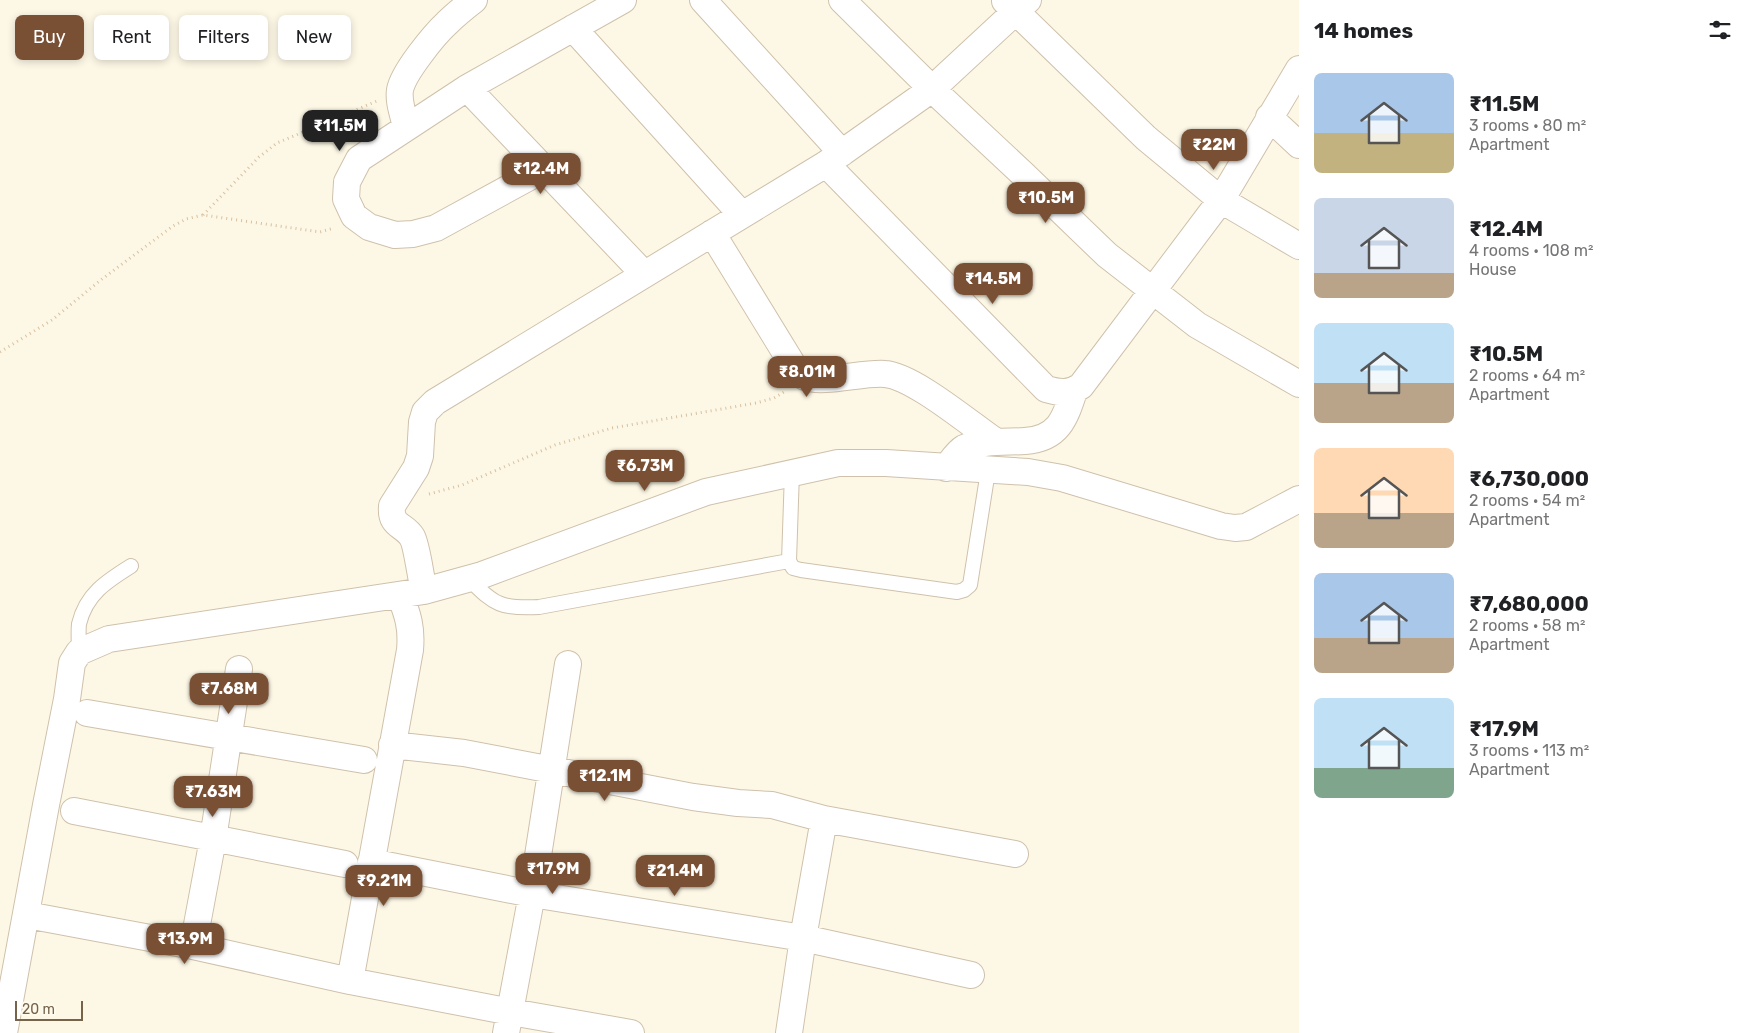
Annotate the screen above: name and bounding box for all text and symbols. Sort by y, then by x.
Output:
chip: Buy [15,15,84,60]
chip: Rent [94,15,169,60]
chip: Filters [179,15,268,60]
chip: New [278,15,351,60]
icon: filters [1706,16,1734,44]
text: 14 homes [1314,18,1413,43]
text: ₹11.5M [1469,91,1539,116]
icon: home [1354,93,1414,153]
pin: ₹11.5M [299,110,381,152]
text: ₹11.5M [313,116,367,135]
text: 3 rooms · 80 m² [1469,116,1586,135]
pin: ₹22M [1184,128,1244,171]
text: ₹22M [1192,135,1236,154]
text: Apartment [1469,135,1549,154]
pin: ₹12.4M [500,152,582,195]
text: ₹12.4M [513,159,569,178]
pin: ₹10.5M [1005,182,1087,224]
text: ₹10.5M [1018,188,1074,207]
text: ₹12.4M [1469,216,1543,241]
icon: home [1354,218,1414,278]
text: 4 rooms · 108 m² [1469,241,1593,260]
text: House [1469,260,1516,279]
pin: ₹14.5M [952,262,1034,305]
text: ₹14.5M [965,269,1021,288]
text: ₹10.5M [1469,341,1543,366]
icon: home [1354,343,1414,403]
pin: ₹8.01M [766,356,848,398]
text: ₹8.01M [779,362,835,381]
text: 2 rooms · 64 m² [1469,366,1585,385]
text: Apartment [1469,385,1549,404]
pin: ₹6.73M [604,450,686,492]
text: ₹6.73M [616,456,674,475]
text: ₹6,730,000 [1469,466,1589,491]
icon: home [1354,468,1414,528]
text: 2 rooms · 54 m² [1469,491,1585,510]
text: Apartment [1469,510,1549,529]
text: ₹7,680,000 [1469,591,1589,616]
icon: home [1354,593,1414,653]
text: 2 rooms · 58 m² [1469,616,1585,635]
text: Apartment [1469,635,1549,654]
pin: ₹7.68M [188,672,270,715]
text: ₹7.68M [201,679,257,698]
text: ₹17.9M [1469,716,1539,741]
icon: home [1354,718,1414,778]
text: 3 rooms · 113 m² [1469,741,1589,760]
pin: ₹12.1M [564,760,646,802]
text: Apartment [1469,760,1549,779]
text: ₹12.1M [579,766,631,785]
pin: ₹7.63M [172,776,254,818]
text: ₹7.63M [185,782,241,801]
pin: ₹17.9M [512,852,594,895]
pin: ₹21.4M [634,854,716,897]
text: ₹17.9M [526,859,580,878]
text: ₹21.4M [647,861,703,880]
pin: ₹9.21M [343,864,425,907]
text: ₹9.21M [356,871,412,890]
pin: ₹13.9M [144,922,226,965]
text: ₹13.9M [157,929,213,948]
scale bar [15,998,82,1021]
text: 20 m [22,1001,55,1018]

